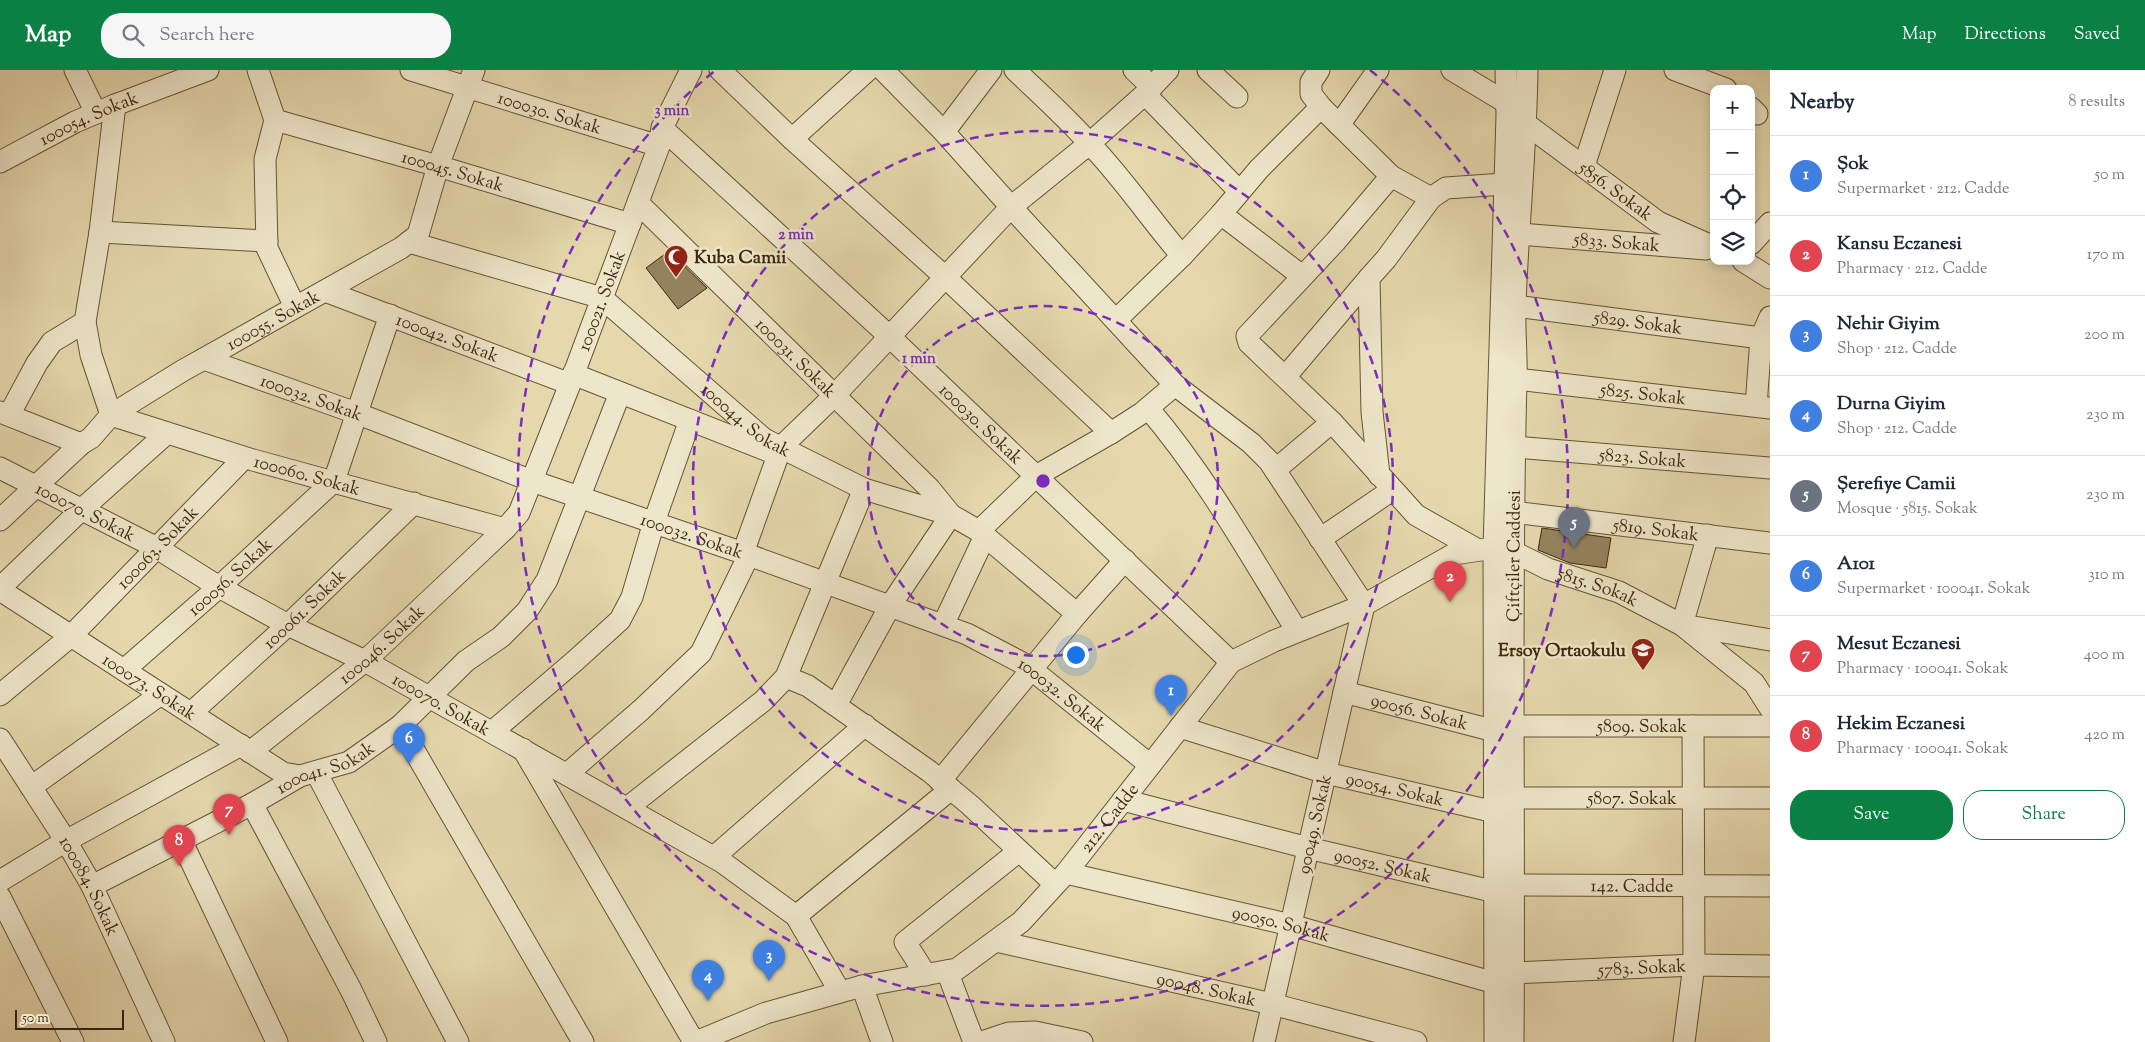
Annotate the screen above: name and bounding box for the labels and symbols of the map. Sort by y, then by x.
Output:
street label: 100054. Sokak [35,86,143,154]
street label: 100030. Sokak [494,86,604,143]
text: 3 min [655,101,690,122]
street label: 100045. Sokak [398,145,507,200]
street label: 5856. Sokak [1571,155,1657,229]
text: 2 min [778,225,814,246]
street label: 5833. Sokak [1571,227,1661,260]
mosque icon: Kuba Camii [663,244,689,278]
place label: Kuba Camii [694,246,787,272]
street label: 100021. Sokak [572,247,634,355]
street label: 100055. Sokak [222,285,326,358]
street label: 5829. Sokak [1591,305,1684,343]
street label: 100042. Sokak [392,308,502,371]
street label: 100031. Sokak [748,313,841,405]
text: 1 min [902,349,936,370]
street label: 100032. Sokak [256,369,366,429]
street label: 100044. Sokak [694,378,795,465]
street label: 5825. Sokak [1598,378,1688,413]
street label: 100030. Sokak [932,379,1028,472]
street label: 5823. Sokak [1597,443,1687,476]
street label: 100060. Sokak [250,450,363,504]
centre of rings [1034,472,1052,490]
street label: 100070. Sokak [30,477,139,550]
street label: Çiftçiler Caddesi [1502,490,1529,622]
street label: 100063. Sokak [112,501,206,596]
pin: 5 [1558,507,1590,548]
street label: 100032. Sokak [636,508,746,567]
street label: 5819. Sokak [1610,513,1700,549]
street label: 100056. Sokak [183,533,279,623]
pin: 2 [1434,561,1466,602]
street label: 5815. Sokak [1553,562,1642,615]
street label: 100061. Sokak [258,564,353,656]
street label: 100046. Sokak [334,600,432,692]
school or university icon: Ersoy Ortaokulu [1630,637,1656,671]
place label: Ersoy Ortaokulu [1498,639,1627,665]
your location [1063,642,1089,668]
street label: 100073. Sokak [96,648,201,729]
street label: 100032. Sokak [1013,652,1111,739]
street label: 100070. Sokak [387,668,495,744]
pin: 1 [1155,675,1187,716]
street label: 90056. Sokak [1368,688,1471,739]
street label: 5809. Sokak [1596,715,1687,741]
pin: 6 [393,723,425,764]
street label: 100041. Sokak [272,736,381,802]
street label: 90054. Sokak [1343,767,1446,815]
street label: 90049. Sokak [1292,772,1340,877]
street label: 212. Cadde [1075,779,1146,859]
street label: 5807. Sokak [1586,787,1677,813]
pin: 7 [213,794,245,835]
pin: 8 [163,825,195,866]
street label: 100084. Sokak [51,832,124,941]
street label: 90052. Sokak [1331,844,1434,891]
street label: 142. Cadde [1591,874,1673,901]
street label: 90050. Sokak [1229,901,1333,950]
pin: 3 [753,940,785,981]
street label: 5783. Sokak [1596,954,1687,984]
pin: 4 [692,960,724,1001]
street label: 90048. Sokak [1154,967,1259,1015]
scale bar [15,1007,124,1030]

